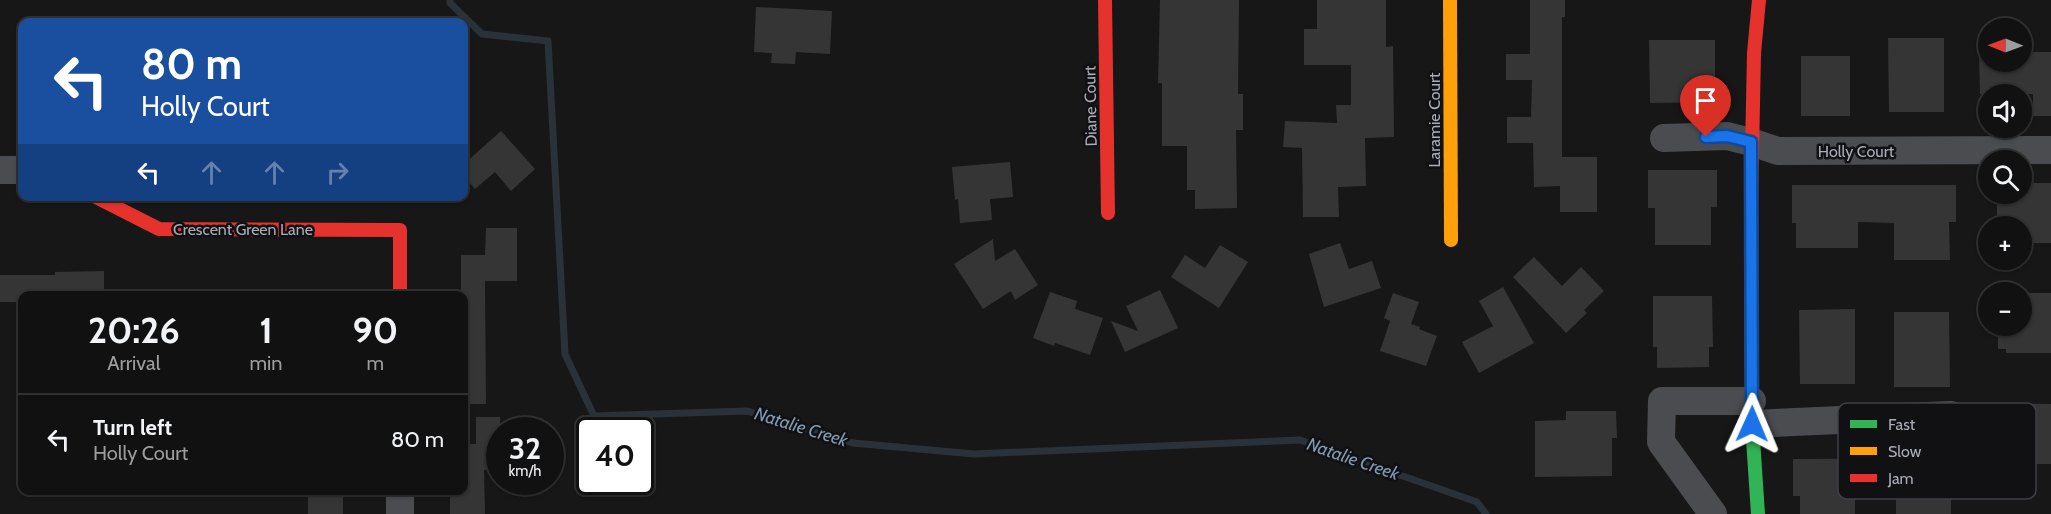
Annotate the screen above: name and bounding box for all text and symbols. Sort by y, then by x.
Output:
north arrow [1978,18,2032,72]
map controls [1978,18,2032,336]
text: 80 m [141,38,242,90]
icon: left [42,42,120,120]
street label: Diane Court [1080,65,1101,146]
street label: Laramie Court [1425,72,1444,167]
pin [1680,75,1731,137]
icon: arrive [1689,84,1722,117]
button: sound [1978,84,2032,138]
text: Holly Court [141,90,270,123]
street label: Holly Court [1818,142,1895,161]
button: search [1978,150,2032,204]
icon: left [132,156,165,189]
icon: ahead [195,156,228,189]
icon: ahead [258,156,291,189]
icon: right [321,156,354,189]
button: + [1978,216,2032,270]
street label: Crescent Green Lane [173,220,313,239]
button: − [1978,282,2032,336]
text: 20:26 [88,308,180,352]
text: 1 [259,308,273,352]
text: 90 [352,308,398,352]
text: Arrival [107,351,160,375]
text: min [250,351,283,375]
text: m [366,351,384,375]
position arrow [1720,392,1784,456]
water label: Natalie Creek [752,402,851,452]
legend [1838,403,2036,499]
text: Turn left [93,414,172,441]
text: Fast [1888,415,1916,434]
speed limit sign: 40 [576,417,654,495]
icon: left [42,423,75,456]
text: 80 m [391,426,444,453]
text: 32 [509,430,541,467]
water label: Natalie Creek [1304,433,1403,485]
text: Holly Court [93,441,188,465]
text: Slow [1888,442,1922,461]
text: km/h [509,462,541,480]
text: Jam [1887,469,1914,488]

